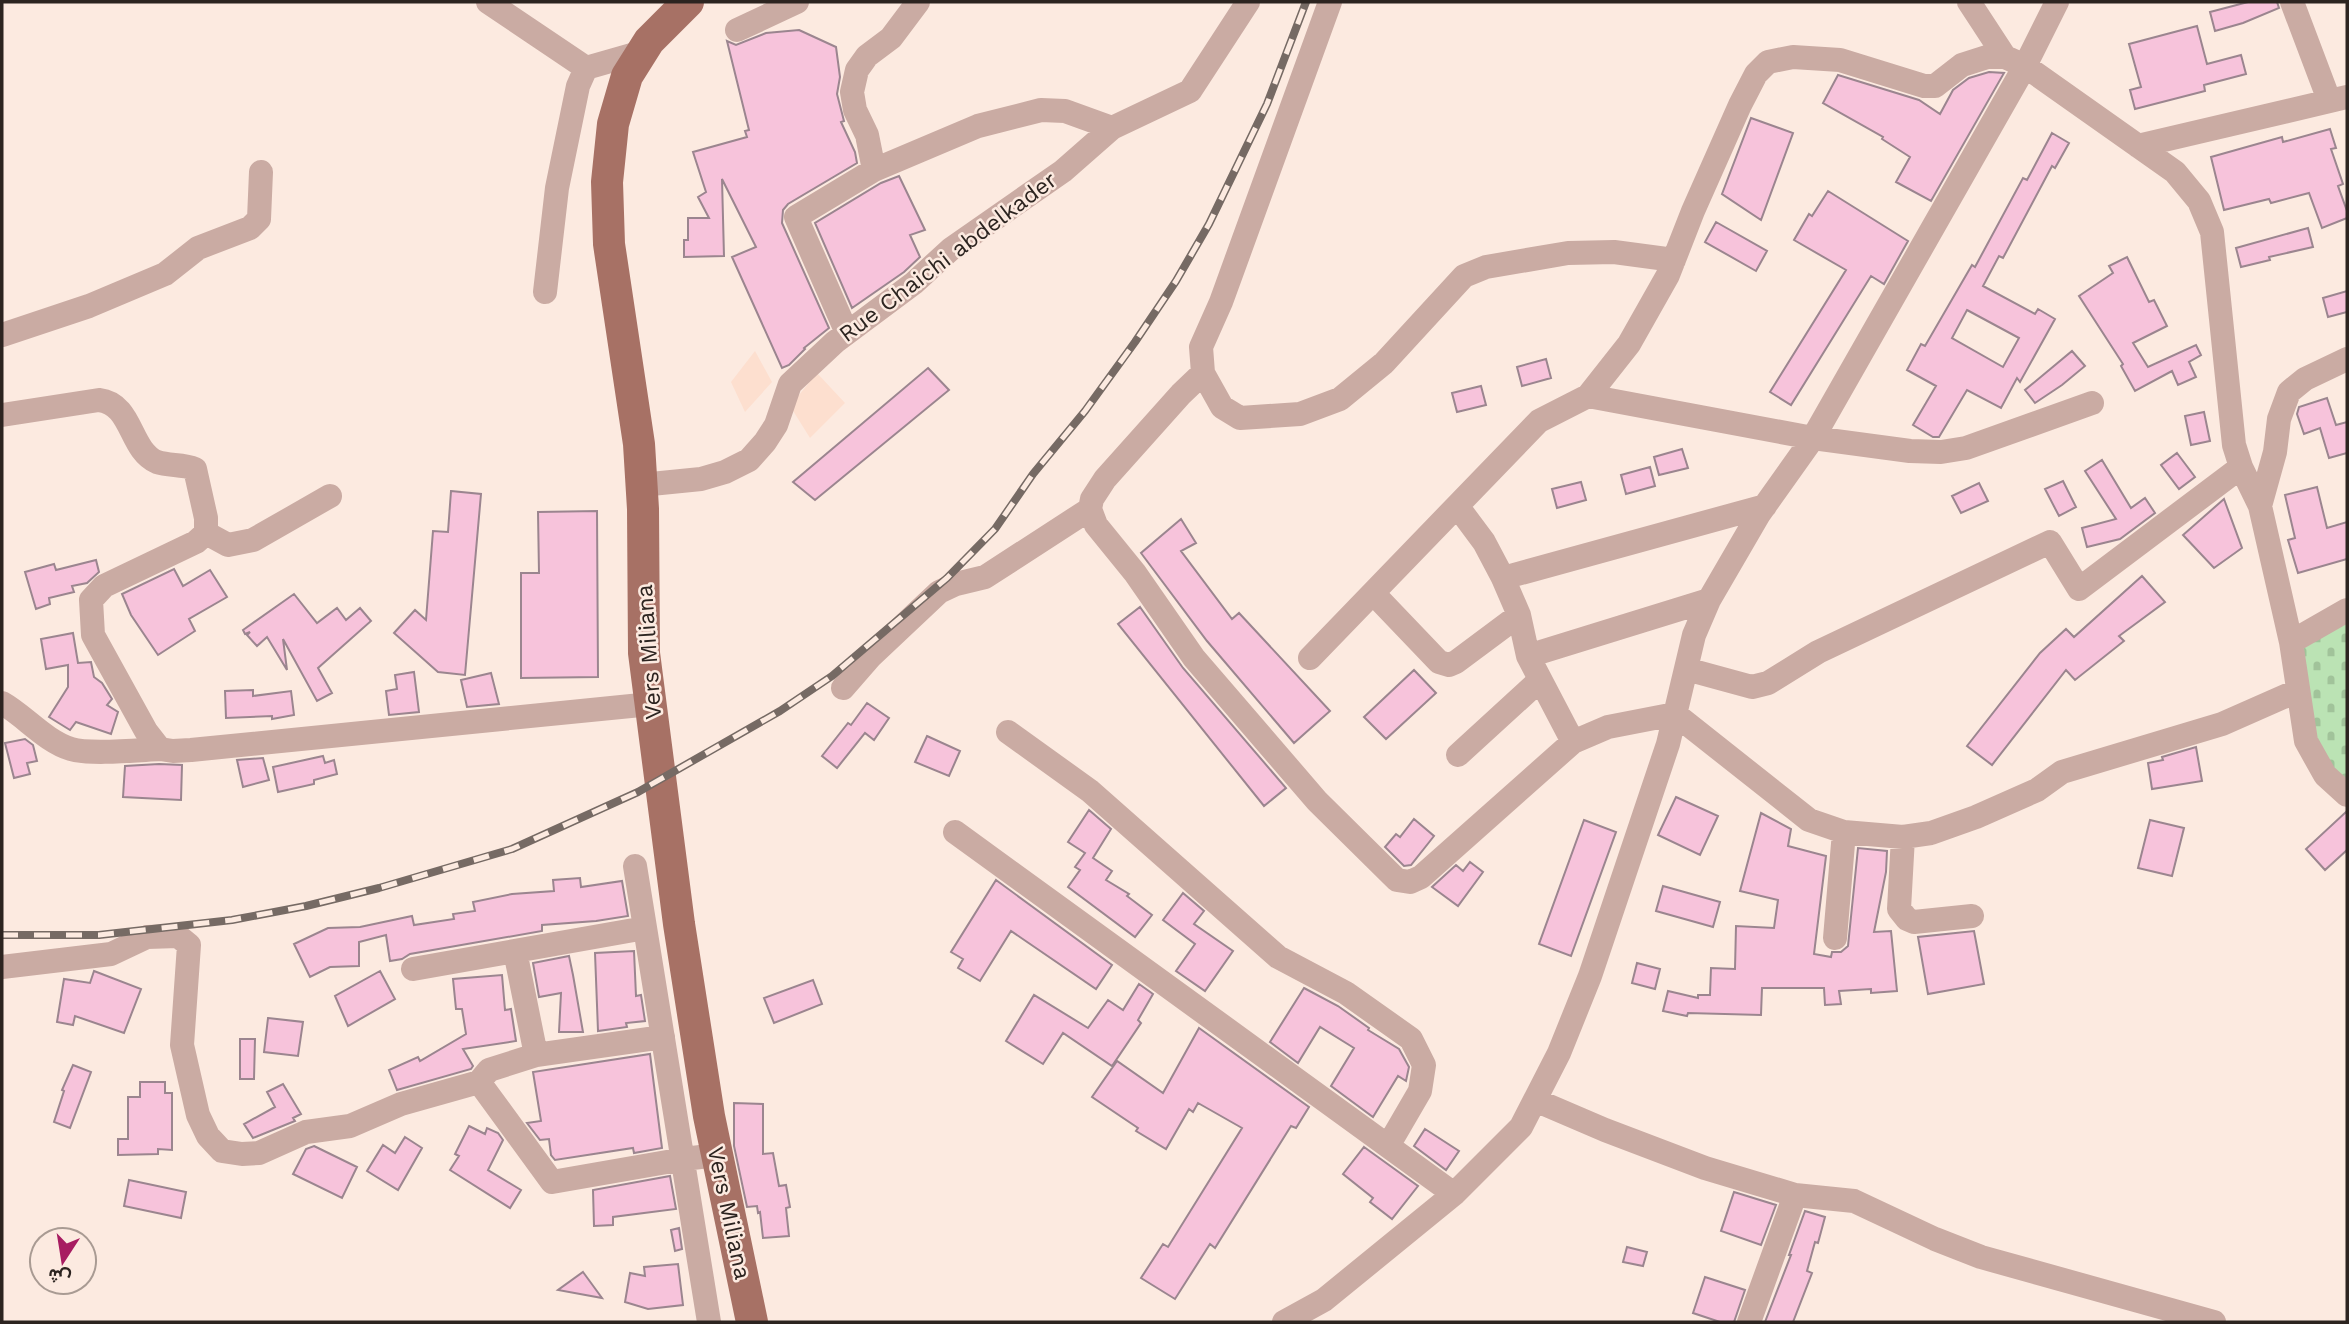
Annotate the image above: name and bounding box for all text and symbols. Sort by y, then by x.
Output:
street label: Rue Chaichi abdelkader [834,166,1062,348]
street label: Vers Miliana [631,584,667,720]
street label: Vers Miliana [702,1144,756,1282]
north arrow [28,1226,98,1296]
text: ش [46,1263,73,1291]

